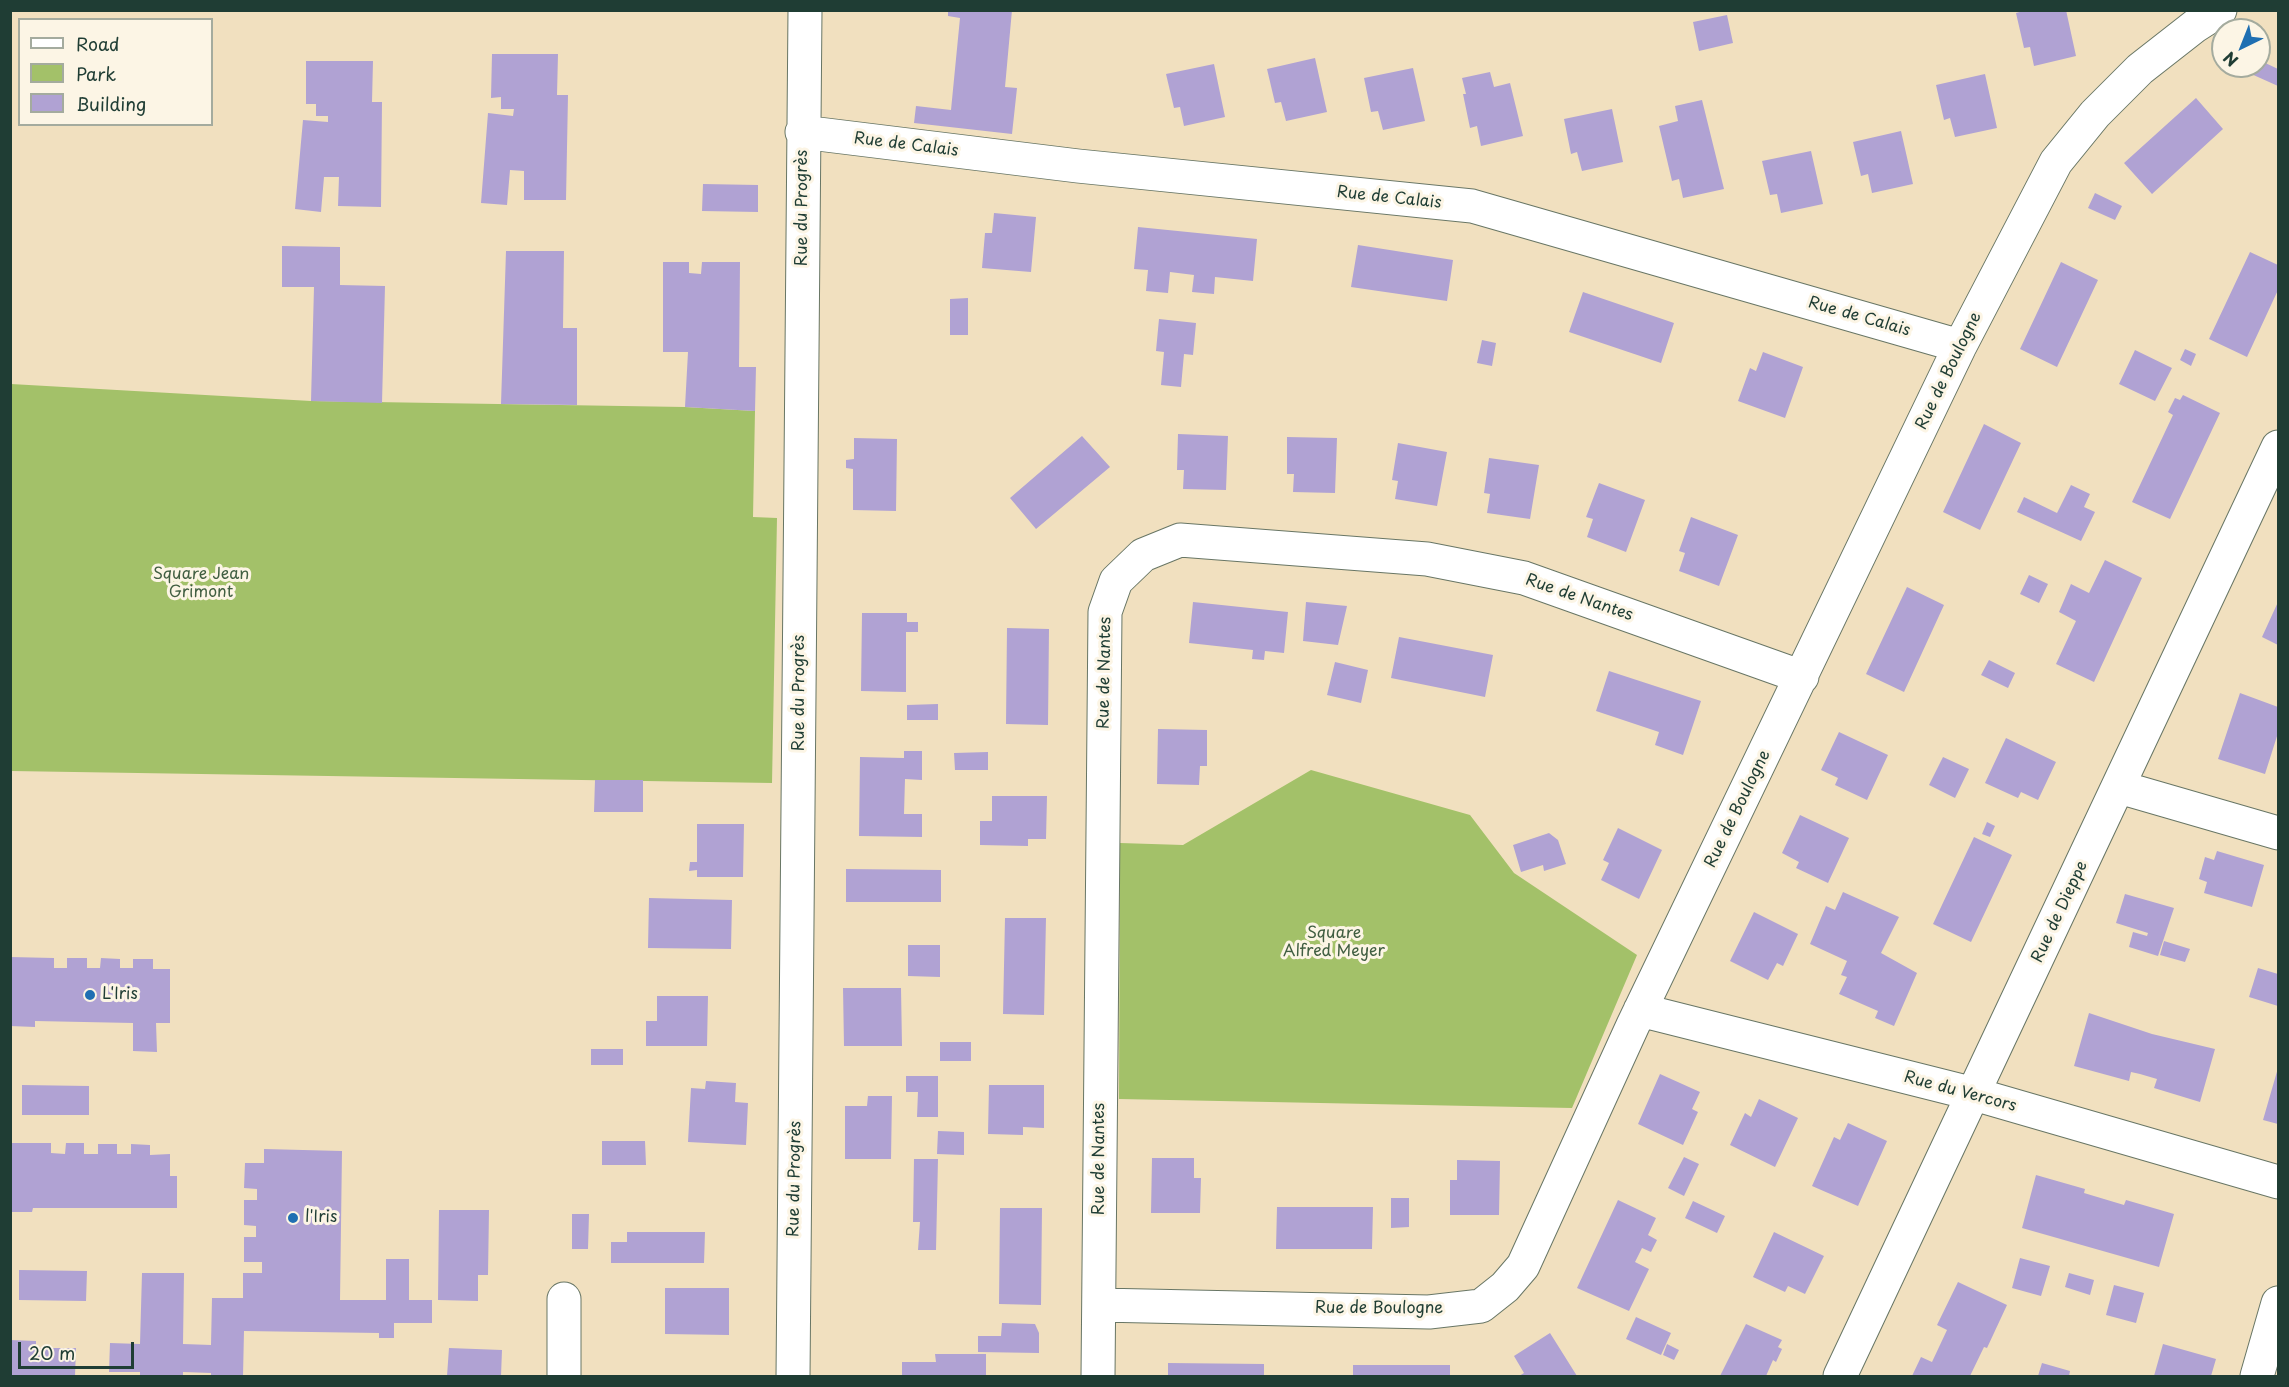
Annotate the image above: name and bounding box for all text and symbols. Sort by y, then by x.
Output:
legend [18,18,213,126]
north arrow [2211,18,2271,78]
text: Road [76,30,120,57]
text: N [2217,47,2243,73]
text: Park [76,60,116,87]
text: Building [76,90,146,117]
street label: Rue de Calais [853,129,959,161]
street label: Rue du Progrès [793,150,813,266]
street label: Rue de Calais [1336,183,1442,213]
street label: Rue de Calais [1806,293,1912,341]
street label: Rue de Boulogne [1912,309,1986,433]
park label: Square Jean Grimont [153,565,249,603]
street label: Rue de Nantes [1523,571,1635,625]
street label: Rue de Nantes [1094,617,1116,729]
street label: Rue du Progrès [790,635,810,751]
street label: Rue de Boulogne [1701,747,1775,871]
street label: Rue de Dieppe [2028,858,2092,966]
park label: Square Alfred Meyer [1283,924,1385,962]
place label: L'Iris [102,985,138,1005]
marker: L'Iris [83,988,97,1002]
street label: Rue du Vercors [1902,1068,2018,1116]
street label: Rue de Nantes [1090,1103,1110,1215]
street label: Rue du Progrès [784,1121,806,1237]
place label: l'Iris [305,1208,337,1228]
marker: l'Iris [286,1211,300,1225]
street label: Rue de Boulogne [1315,1299,1443,1319]
scale bar [21,1330,136,1368]
text: 20 m [29,1339,75,1366]

